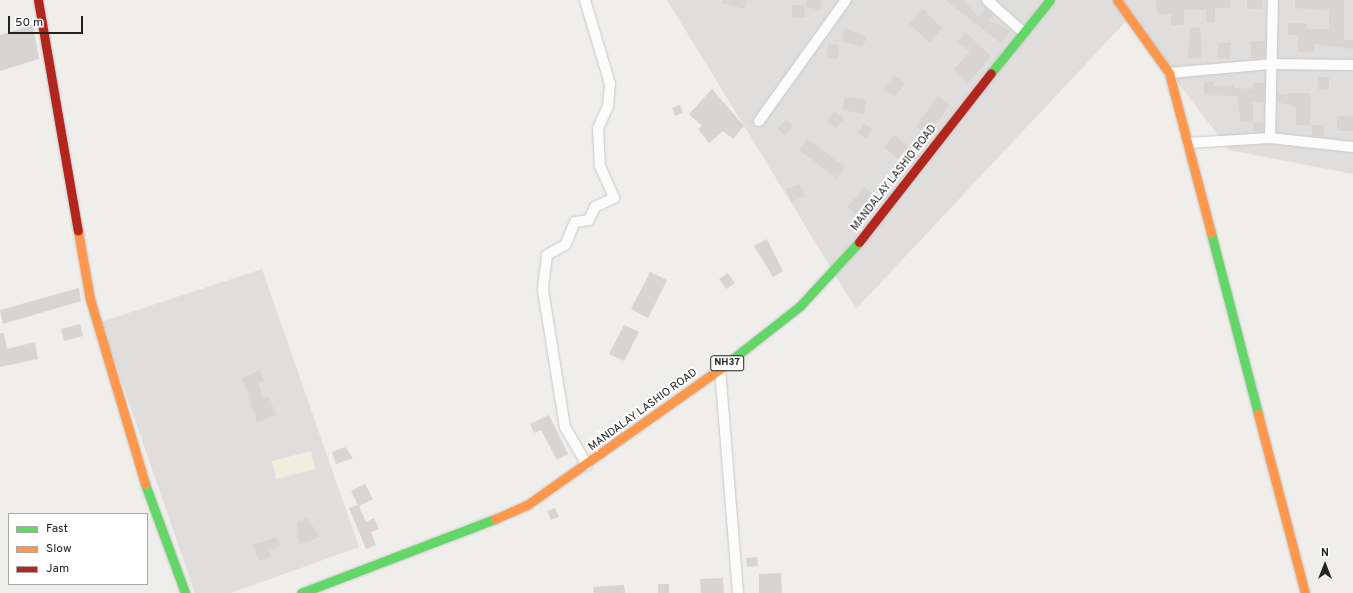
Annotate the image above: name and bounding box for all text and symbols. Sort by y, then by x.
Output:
scale bar [10,8,85,34]
text: 50 m [15,15,43,31]
street label: MANDALAY LASHIO ROAD [848,122,940,234]
road number: NH37 [710,355,744,371]
street label: MANDALAY LASHIO ROAD [586,366,700,454]
legend [8,513,148,585]
text: Fast [46,521,68,537]
text: Slow [46,541,72,557]
north arrow [1305,545,1345,585]
text: N [1321,546,1329,560]
text: Jam [46,561,69,577]

